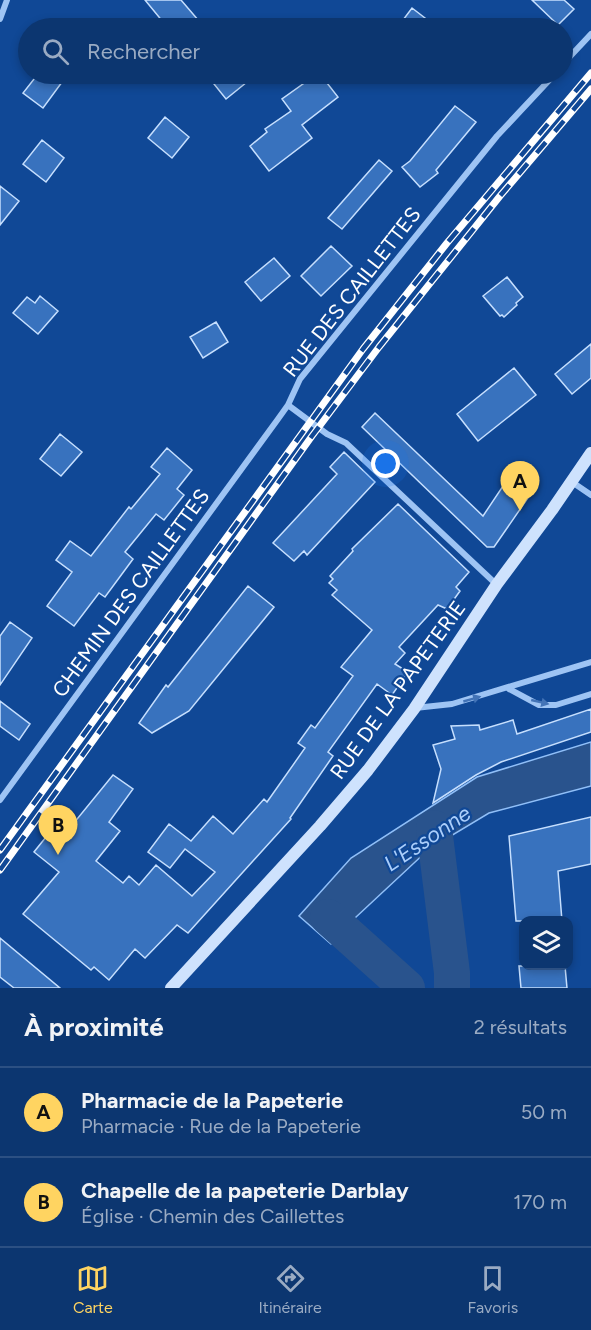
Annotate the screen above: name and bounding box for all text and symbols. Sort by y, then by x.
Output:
search box [18,18,573,84]
icon: search [39,35,72,68]
text: Rechercher [87,38,200,65]
street label: RUE DES CAILLETTES [278,202,426,382]
your location [371,449,400,478]
pin: A [500,462,540,511]
street label: CHEMIN DES CAILLETTES [47,484,214,702]
street label: RUE DE LA PAPETERIE [325,596,471,784]
one-way arrow [463,694,481,703]
one-way arrow [531,698,549,708]
water label: L'Essonne [379,800,476,877]
pin: B [38,806,78,855]
map controls [519,916,573,970]
button: layers [519,916,573,970]
text: À proximité [24,1011,164,1043]
text: 2 résultats [474,1015,567,1039]
text: Pharmacie de la Papeterie [81,1087,343,1114]
text: A [36,1100,51,1124]
text: 50 m [521,1100,567,1124]
text: Pharmacie · Rue de la Papeterie [81,1114,361,1138]
text: Chapelle de la papeterie Darblay [81,1177,409,1204]
text: B [37,1190,50,1214]
text: 170 m [513,1190,567,1214]
text: Église · Chemin des Caillettes [81,1204,344,1228]
tab: Carte [73,1262,113,1317]
tab: Itinéraire [259,1262,322,1317]
tab: Favoris [467,1262,518,1317]

